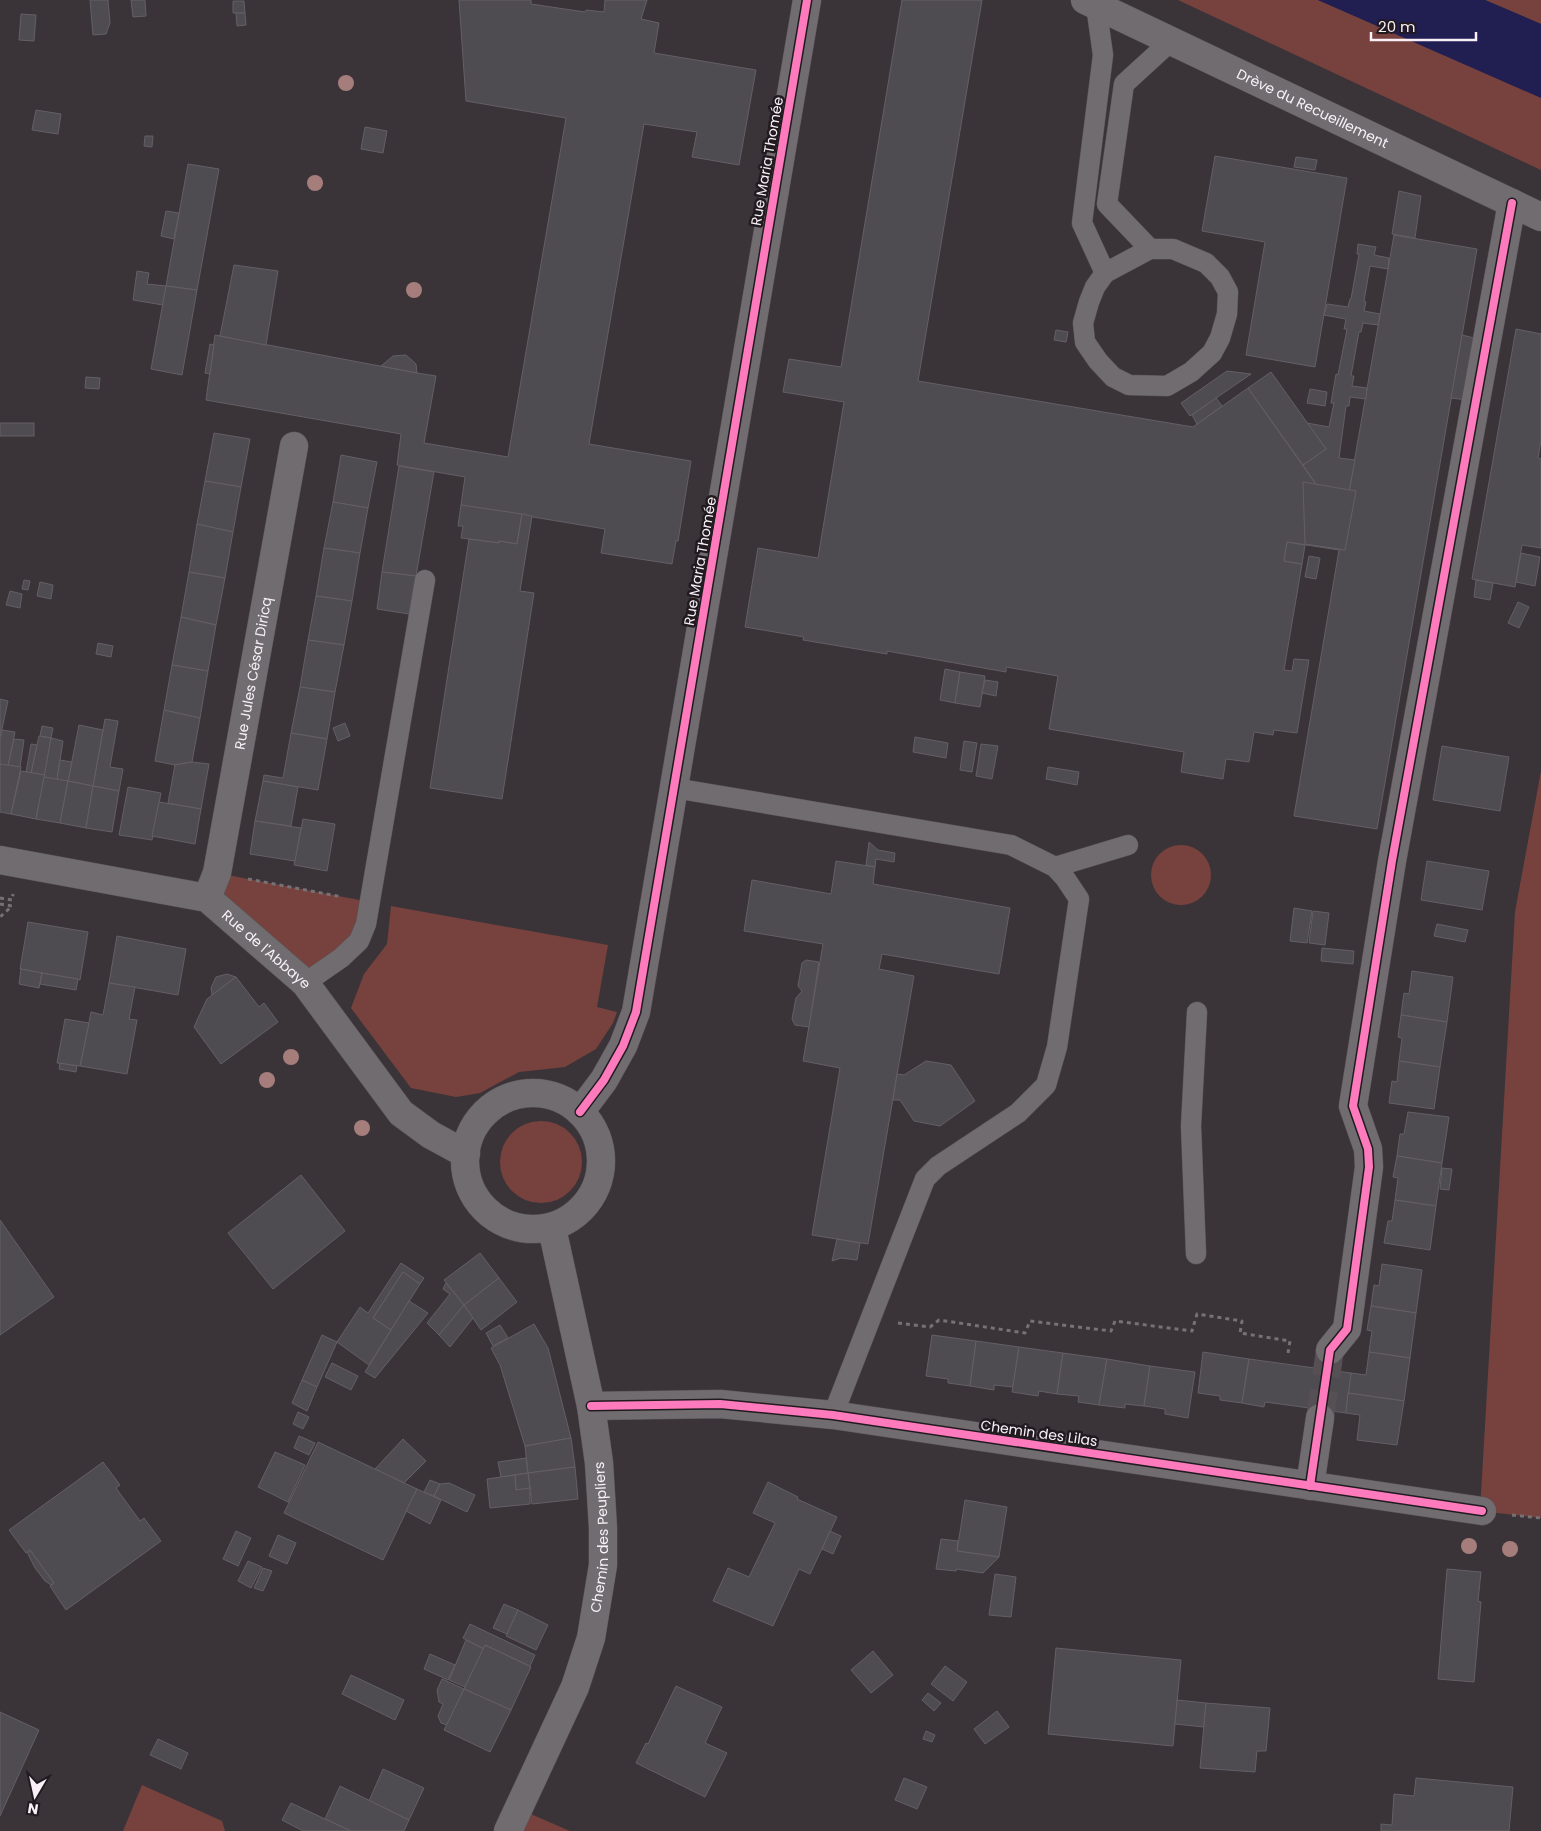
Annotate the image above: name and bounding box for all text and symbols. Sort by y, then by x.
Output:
scale bar [1371,10,1476,42]
text: 20 m [1378,16,1416,37]
street label: Drève du Recueillement [1233,64,1392,153]
street label: Rue Maria Thomée [746,95,788,227]
street label: Rue Maria Thomée [679,495,721,627]
street label: Rue Jules César Diricq [229,595,277,751]
street label: Rue de l'Abbaye [217,905,316,993]
street label: Chemin des Lilas [979,1415,1099,1451]
street label: Chemin des Peupliers [585,1461,613,1614]
north arrow [10,1771,60,1821]
text: N [26,1798,40,1820]

